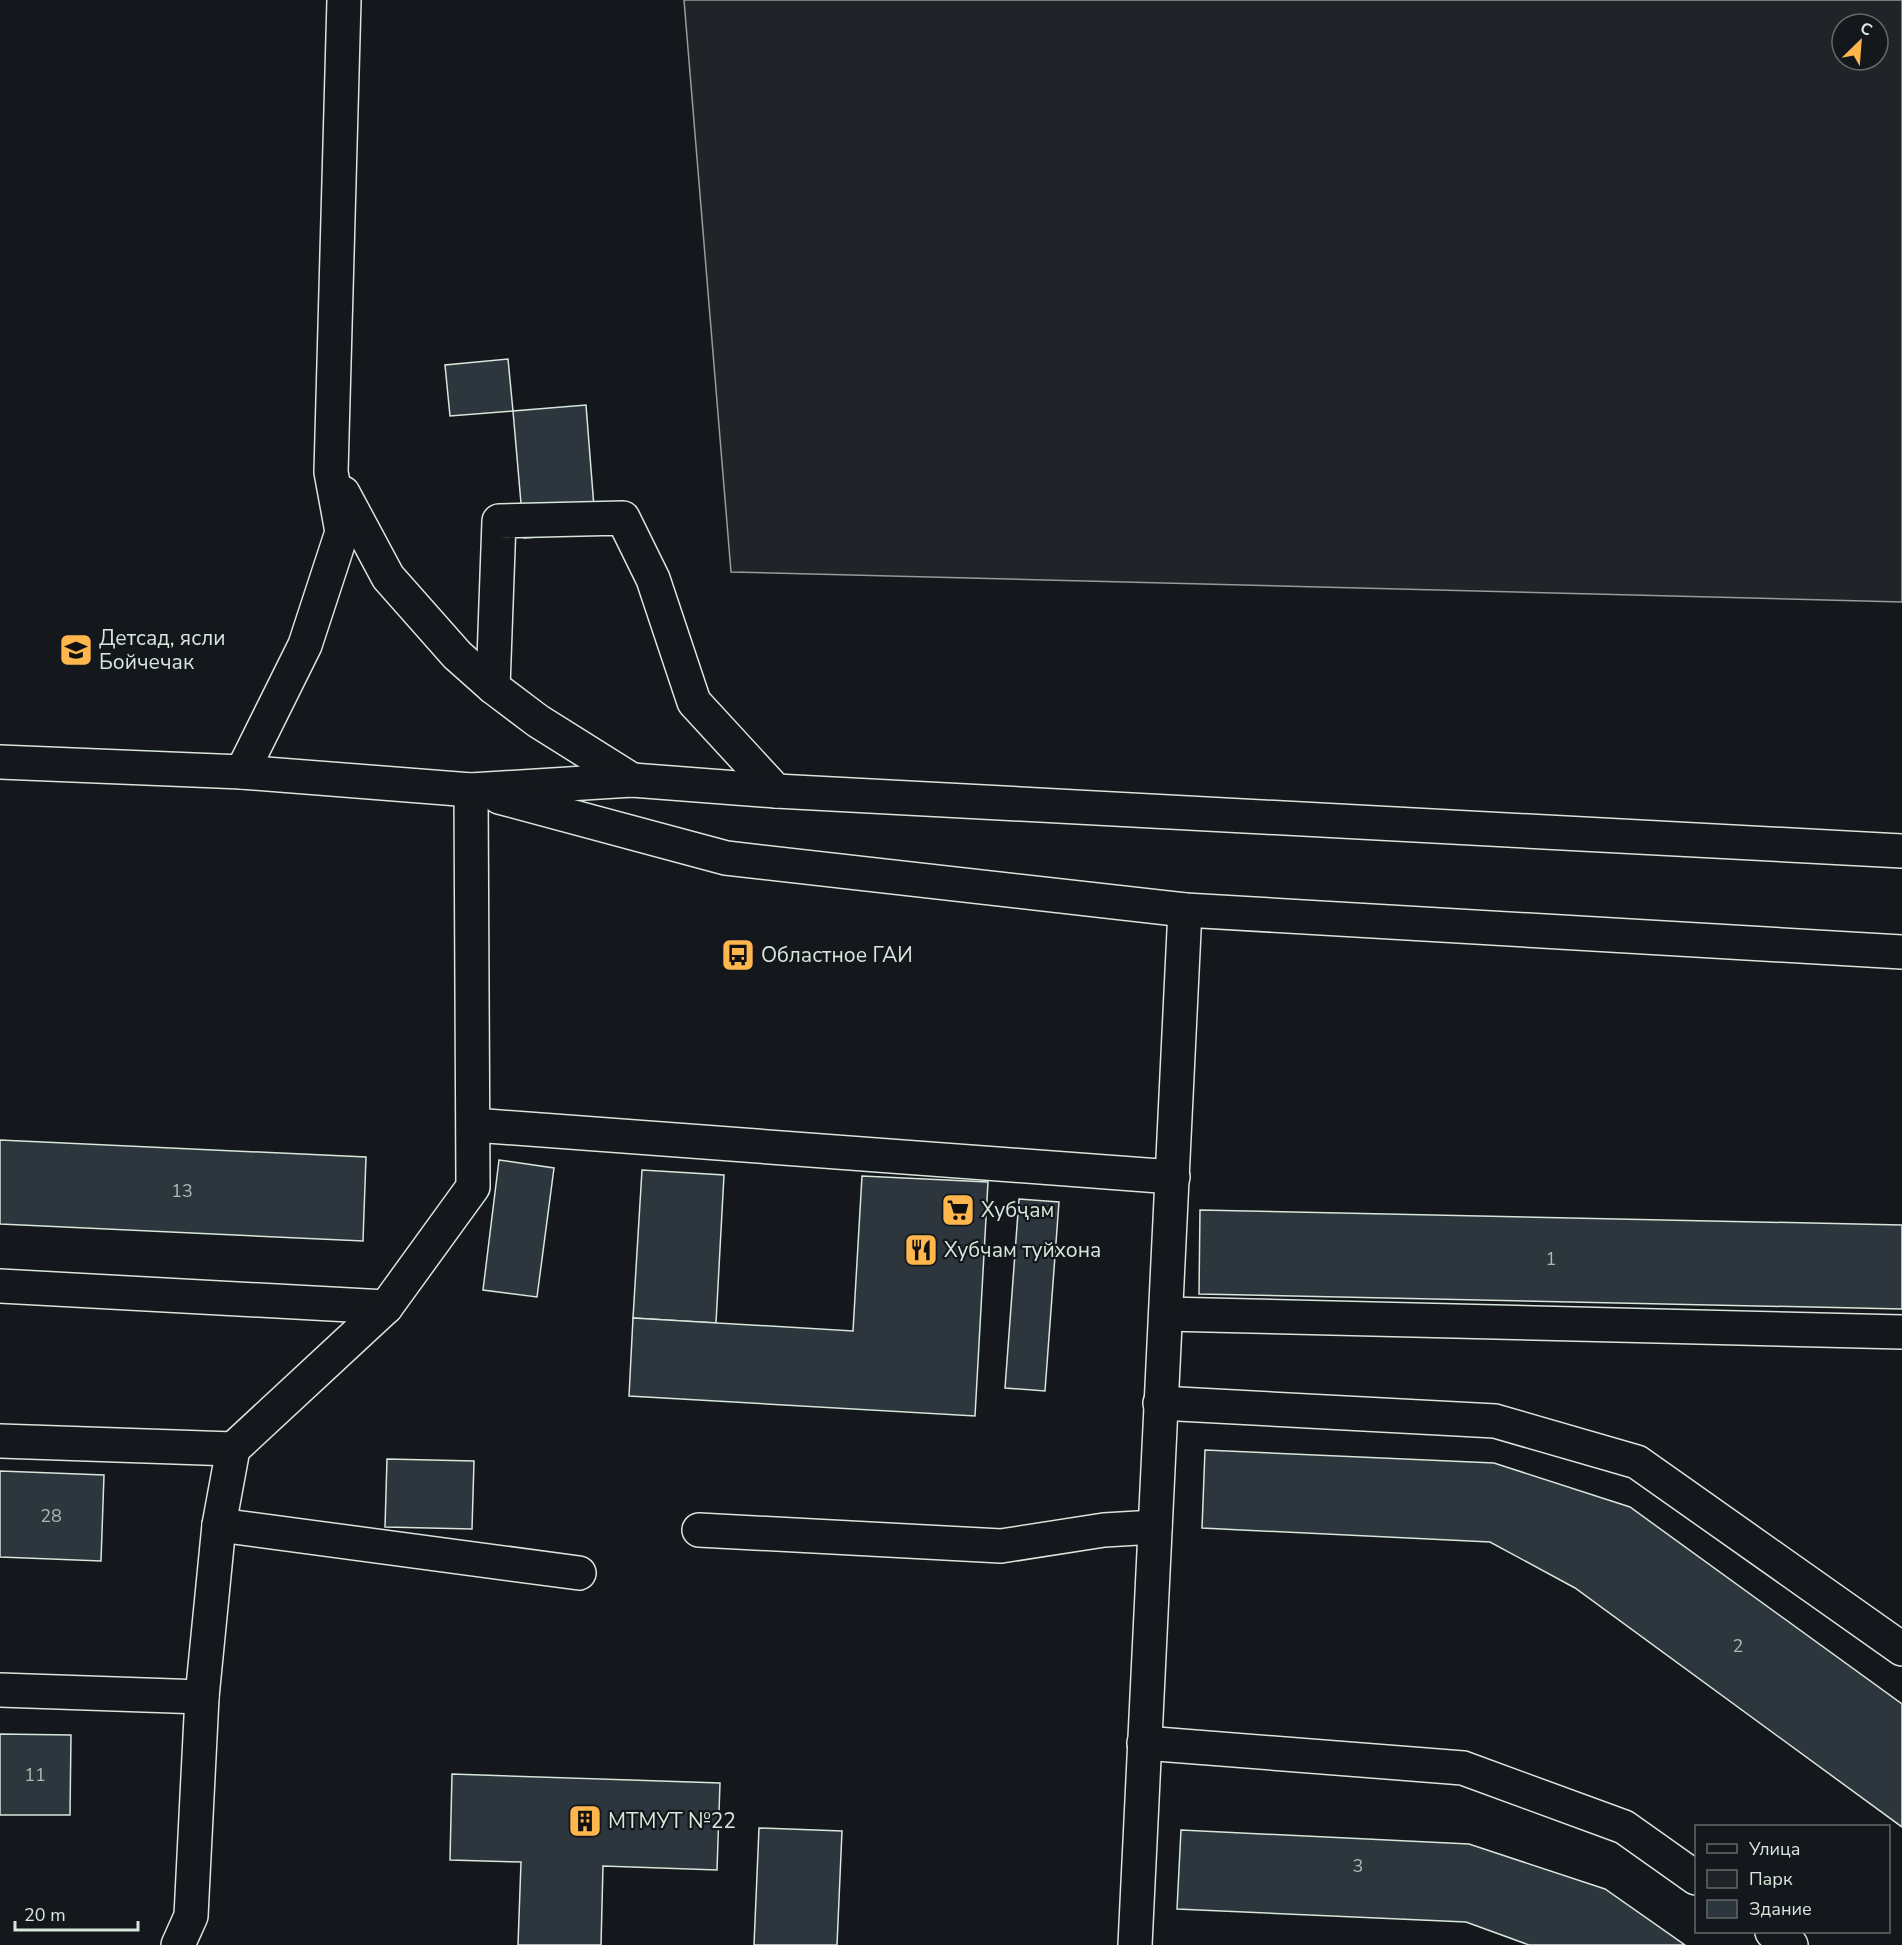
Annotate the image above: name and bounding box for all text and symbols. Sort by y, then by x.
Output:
north arrow [1830,12,1890,72]
text: С [1856,17,1876,42]
place label: Детсад, ясли Бойчечак [99,624,225,676]
school or university icon: Детсад, ясли Бойчечак [58,632,94,668]
bus stop icon: Областное ГАИ [720,937,756,973]
place label: Областное ГАИ [761,941,913,969]
house number: 13 [171,1179,193,1203]
supermarket icon: Хубҷам [940,1192,976,1228]
place label: Хубҷам [981,1196,1054,1224]
restaurant icon: Хубчам туйхона [903,1232,939,1268]
place label: Хубчам туйхона [944,1236,1101,1264]
house number: 1 [1546,1247,1556,1271]
house number: 28 [40,1504,62,1528]
house number: 2 [1733,1634,1743,1658]
house number: 11 [24,1763,46,1787]
building icon: МТМУТ №22 [567,1803,603,1839]
place label: МТМУТ №22 [608,1807,736,1835]
legend [1695,1825,1890,1933]
text: Улица [1748,1837,1800,1861]
house number: 3 [1353,1854,1363,1878]
text: Парк [1749,1867,1793,1891]
scale bar [15,1894,138,1932]
text: Здание [1749,1897,1812,1921]
text: 20 m [24,1903,66,1927]

